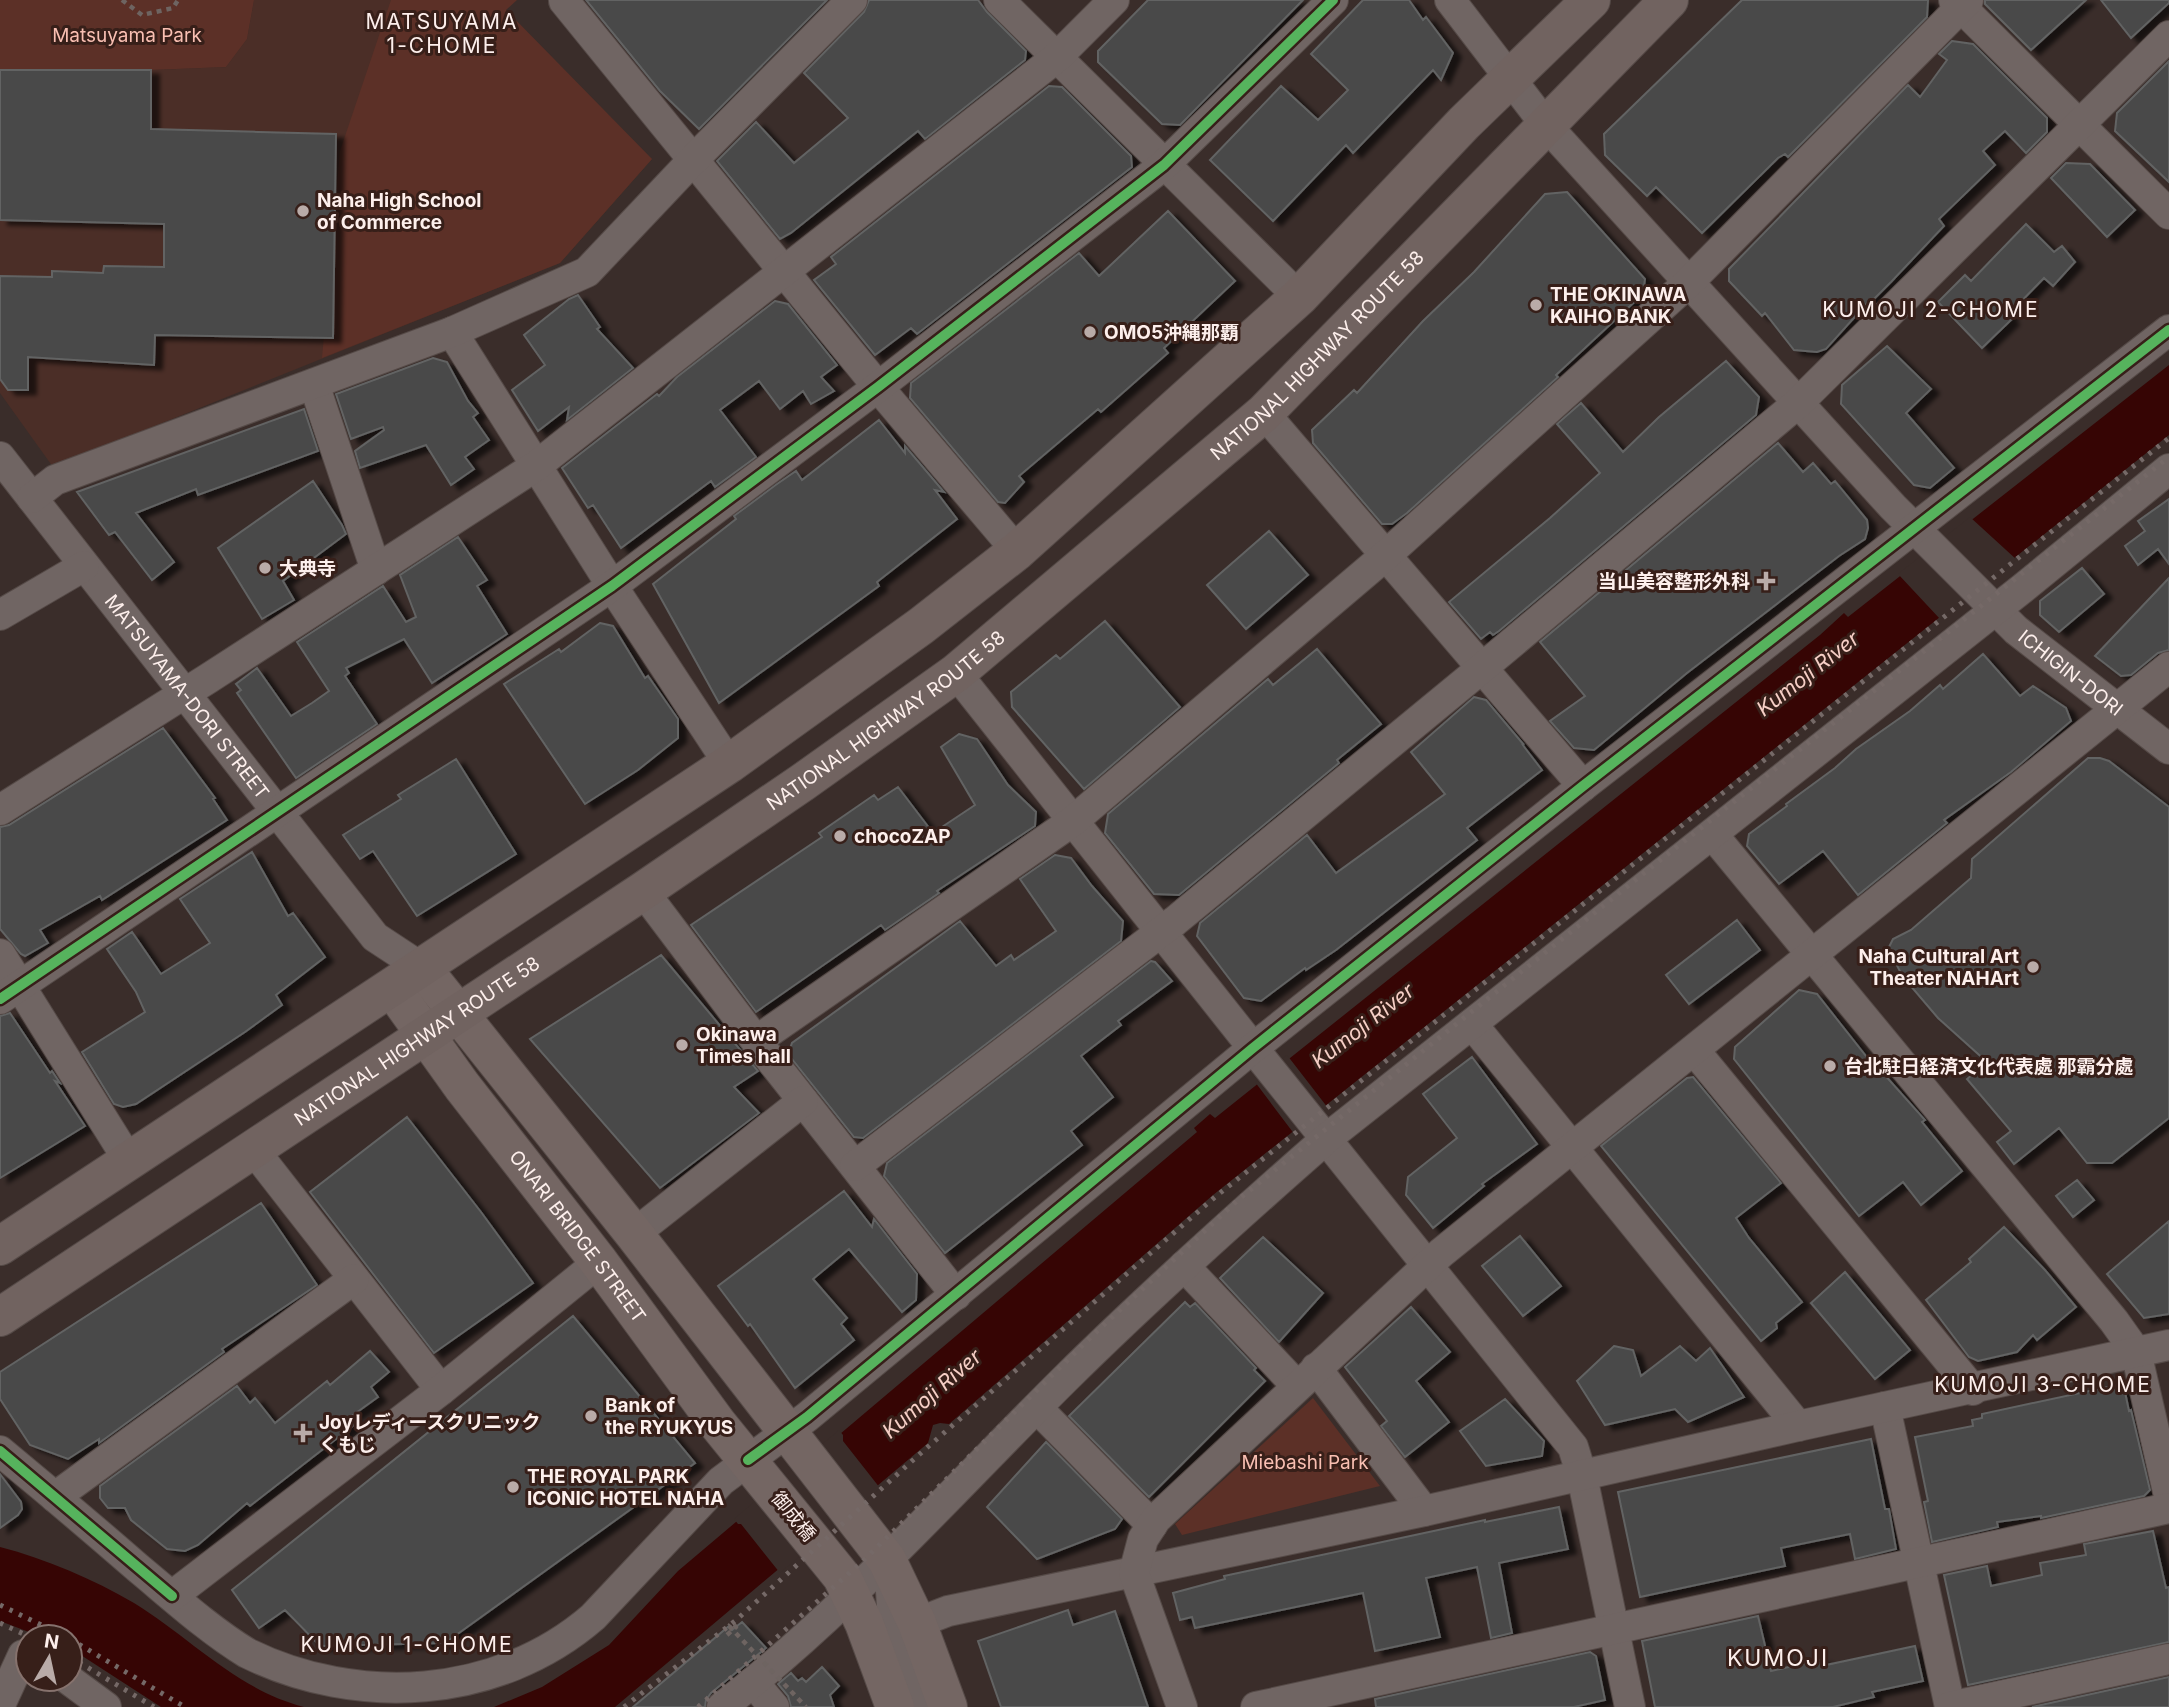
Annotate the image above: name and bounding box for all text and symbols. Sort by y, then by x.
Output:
district label: MATSUYAMA 1-CHOME [366,9,518,58]
park label: Matsuyama Park [52,24,202,47]
place label: Naha High School of Commerce [317,189,481,234]
marker: Naha High School of Commerce [295,203,311,219]
street label: NATIONAL HIGHWAY ROUTE 58 [1206,246,1429,465]
place label: THE OKINAWA KAIHO BANK [1550,283,1686,328]
marker: THE OKINAWA KAIHO BANK [1528,297,1544,313]
district label: KUMOJI 2-CHOME [1822,297,2040,322]
place label: OMO5沖縄那覇 [1104,321,1239,344]
marker: OMO5沖縄那覇 [1082,324,1098,340]
place label: 大典寺 [279,557,336,580]
marker: 大典寺 [257,560,273,576]
place label: 当山美容整形外科 [1598,570,1750,593]
marker: 当山美容整形外科 [1756,571,1776,591]
street label: MATSUYAMA-DORI STREET [100,590,274,804]
water label: Kumoji River [1752,625,1865,721]
street label: ICHIGIN-DORI [2014,625,2127,721]
street label: NATIONAL HIGHWAY ROUTE 58 [762,626,1010,815]
place label: chocoZAP [854,825,951,848]
marker: chocoZAP [832,828,848,844]
place label: Naha Cultural Art Theater NAHArt [1859,945,2019,990]
street label: NATIONAL HIGHWAY ROUTE 58 [290,952,544,1131]
marker: Naha Cultural Art Theater NAHArt [2025,959,2041,975]
water label: Kumoji River [1307,977,1420,1073]
place label: Okinawa Times hall [696,1023,791,1068]
marker: Okinawa Times hall [674,1037,690,1053]
place label: 台北駐日経済文化代表處 那霸分處 [1844,1055,2134,1078]
marker: 台北駐日経済文化代表處 那霸分處 [1822,1058,1838,1074]
street label: ONARI BRIDGE STREET [504,1146,650,1327]
water label: Kumoji River [877,1343,987,1443]
district label: KUMOJI 3-CHOME [1934,1372,2152,1397]
place label: Bank of the RYUKYUS [605,1394,733,1439]
marker: Bank of the RYUKYUS [583,1408,599,1424]
place label: Joyレディースクリニック くもじ [319,1411,541,1456]
marker: Joyレディースクリニック くもじ [293,1423,313,1443]
park label: Miebashi Park [1241,1451,1369,1474]
place label: THE ROYAL PARK ICONIC HOTEL NAHA [527,1465,724,1510]
marker: THE ROYAL PARK ICONIC HOTEL NAHA [505,1479,521,1495]
street label: 御成橋 [767,1487,820,1546]
north arrow [14,1623,84,1693]
text: N [43,1629,61,1654]
district label: KUMOJI 1-CHOME [300,1632,514,1657]
district label: KUMOJI [1727,1644,1829,1672]

